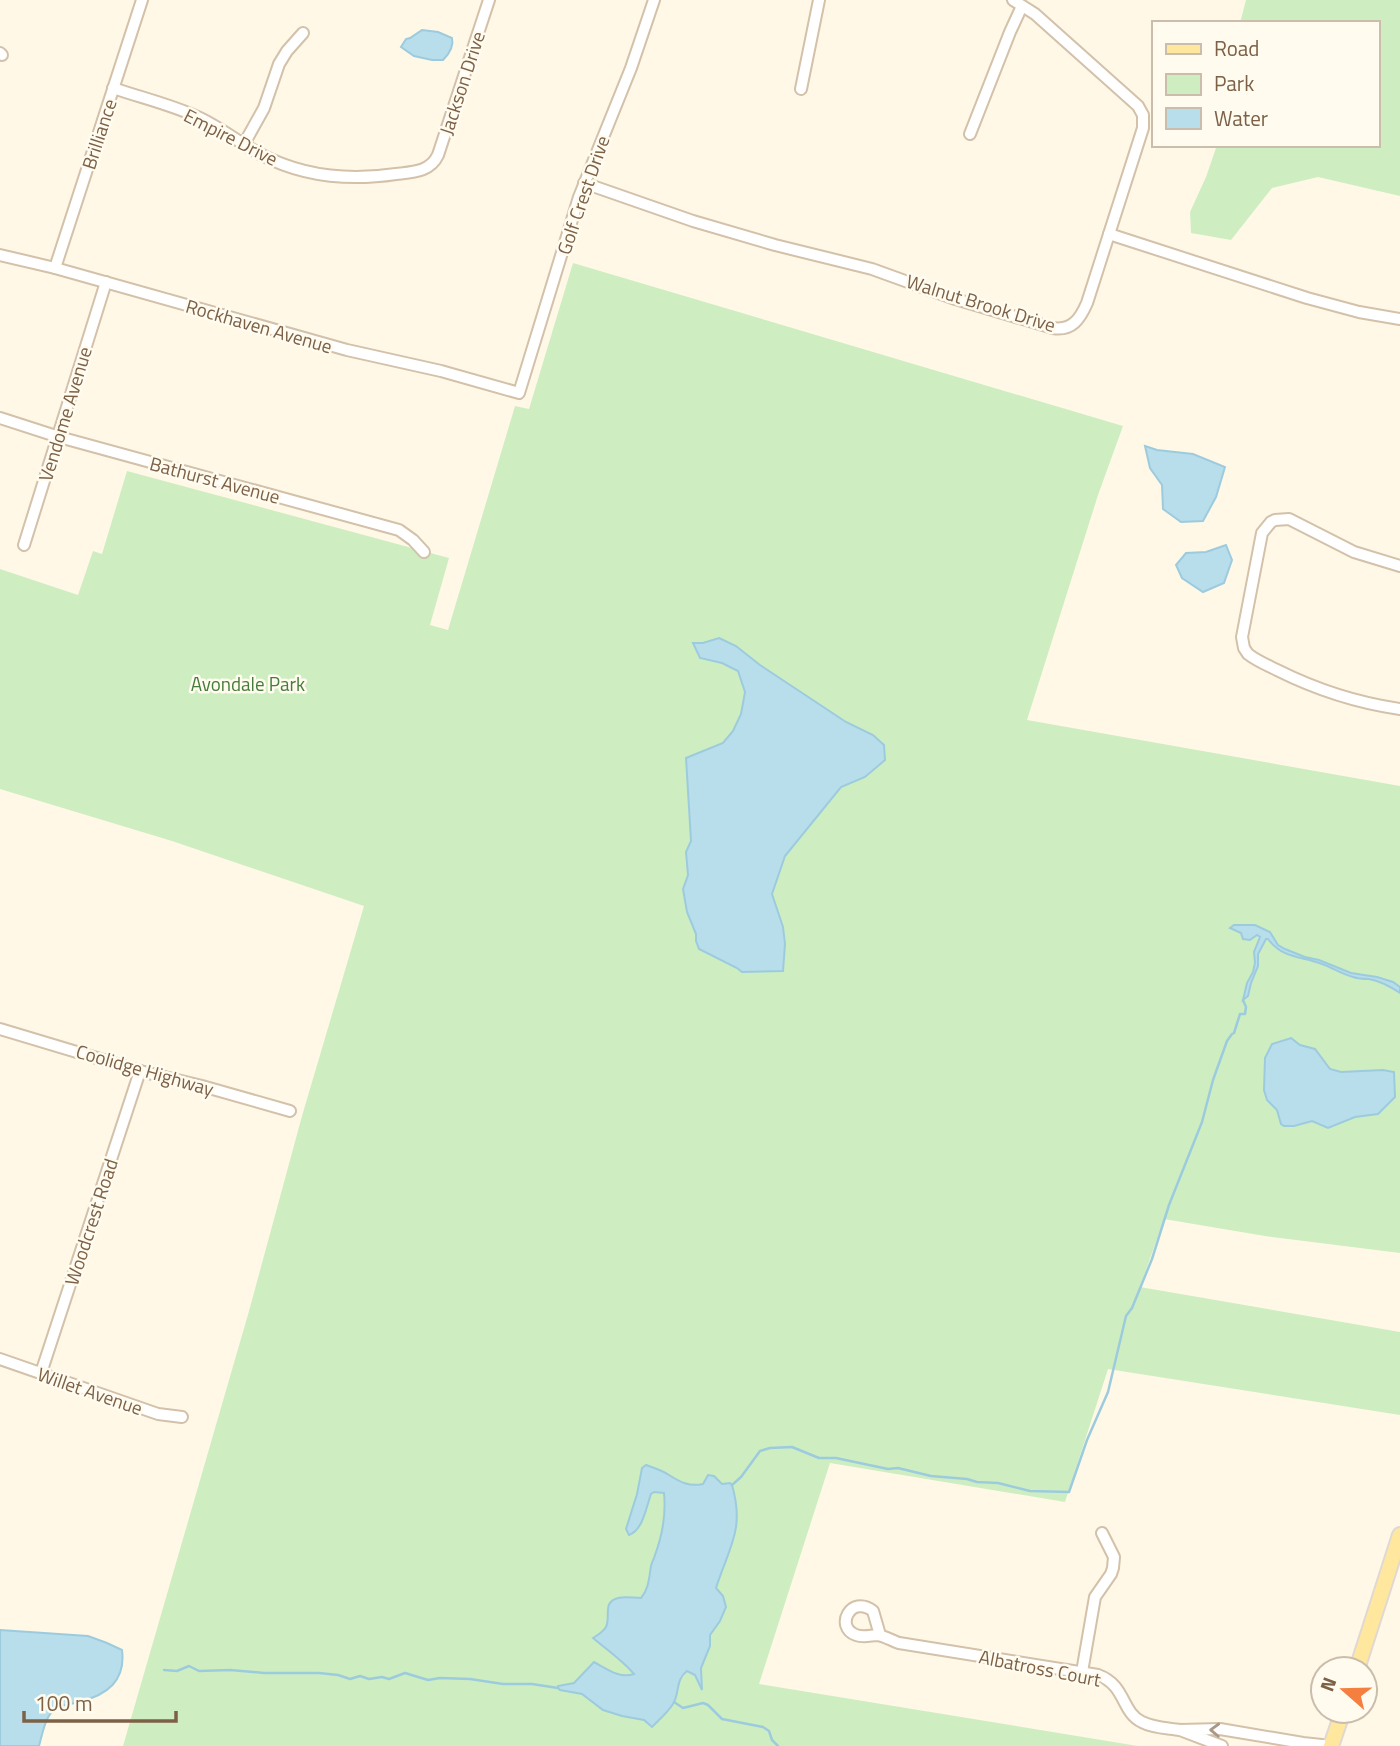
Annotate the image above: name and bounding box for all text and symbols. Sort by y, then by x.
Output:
legend [1152,21,1379,147]
street label: Jackson Drive [431,27,492,138]
text: Road [1214,32,1259,64]
text: Park [1214,67,1254,99]
street label: Brilliance [73,95,124,173]
street label: Empire Drive [179,100,283,173]
text: Water [1214,102,1268,134]
street label: Golf Crest Drive [549,131,616,258]
street label: Walnut Brook Drive [903,266,1059,339]
street label: Rockhaven Avenue [183,291,336,360]
street label: Vendome Avenue [30,343,99,485]
street label: Bathurst Avenue [147,448,284,511]
park label: Avondale Park [191,669,305,698]
street label: Coolidge Highway [73,1036,217,1103]
street label: Woodcrest Road [56,1155,125,1289]
street label: Willet Avenue [34,1359,147,1422]
street label: Albatross Court [977,1641,1104,1694]
north arrow [1309,1655,1379,1725]
text: N [1312,1673,1343,1695]
scale bar [24,1680,177,1724]
text: 100 m [35,1687,92,1719]
one-way arrow [1210,1723,1221,1738]

